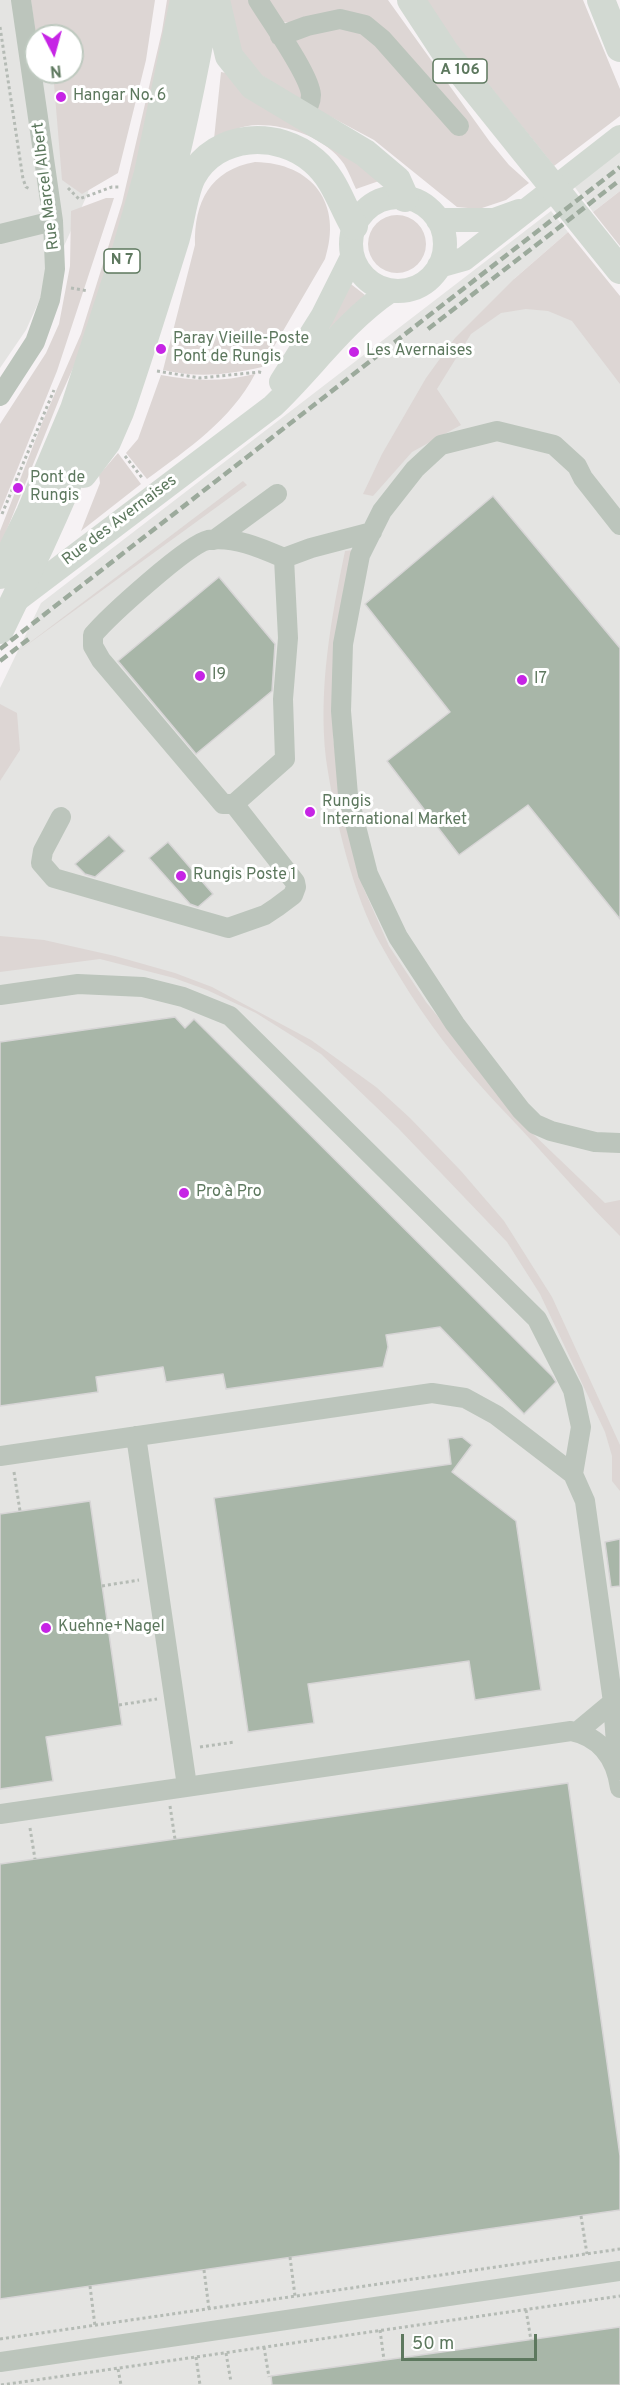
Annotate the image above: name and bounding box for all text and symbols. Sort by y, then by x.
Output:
north arrow [24,24,84,84]
text: N [49,59,62,80]
road number: A 106 [433,59,487,83]
place label: Hangar No. 6 [73,87,166,107]
marker: Hangar No. 6 [54,90,68,104]
street label: Rue Marcel Albert [30,121,64,251]
road number: N 7 [104,249,140,273]
place label: Paray Vieille-Poste Pont de Rungis [173,330,309,368]
marker: Paray Vieille-Poste Pont de Rungis [154,342,168,356]
place label: Les Avernaises [366,342,473,362]
marker: Les Avernaises [347,345,361,359]
place label: Pont de Rungis [30,469,85,507]
street label: Rue des Avernaises [59,472,181,570]
marker: Pont de Rungis [11,481,25,495]
place label: I9 [212,666,226,686]
marker: I9 [193,669,207,683]
place label: I7 [534,670,547,690]
marker: I7 [515,673,529,687]
place label: Rungis International Market [322,793,467,831]
marker: Rungis International Market [303,805,317,819]
place label: Rungis Poste 1 [193,866,297,886]
marker: Rungis Poste 1 [174,869,188,883]
place label: Pro à Pro [196,1183,262,1203]
marker: Pro à Pro [177,1186,191,1200]
place label: Kuehne+Nagel [58,1618,165,1638]
marker: Kuehne+Nagel [39,1621,53,1635]
scale bar [404,2322,540,2360]
text: 50 m [412,2333,454,2356]

